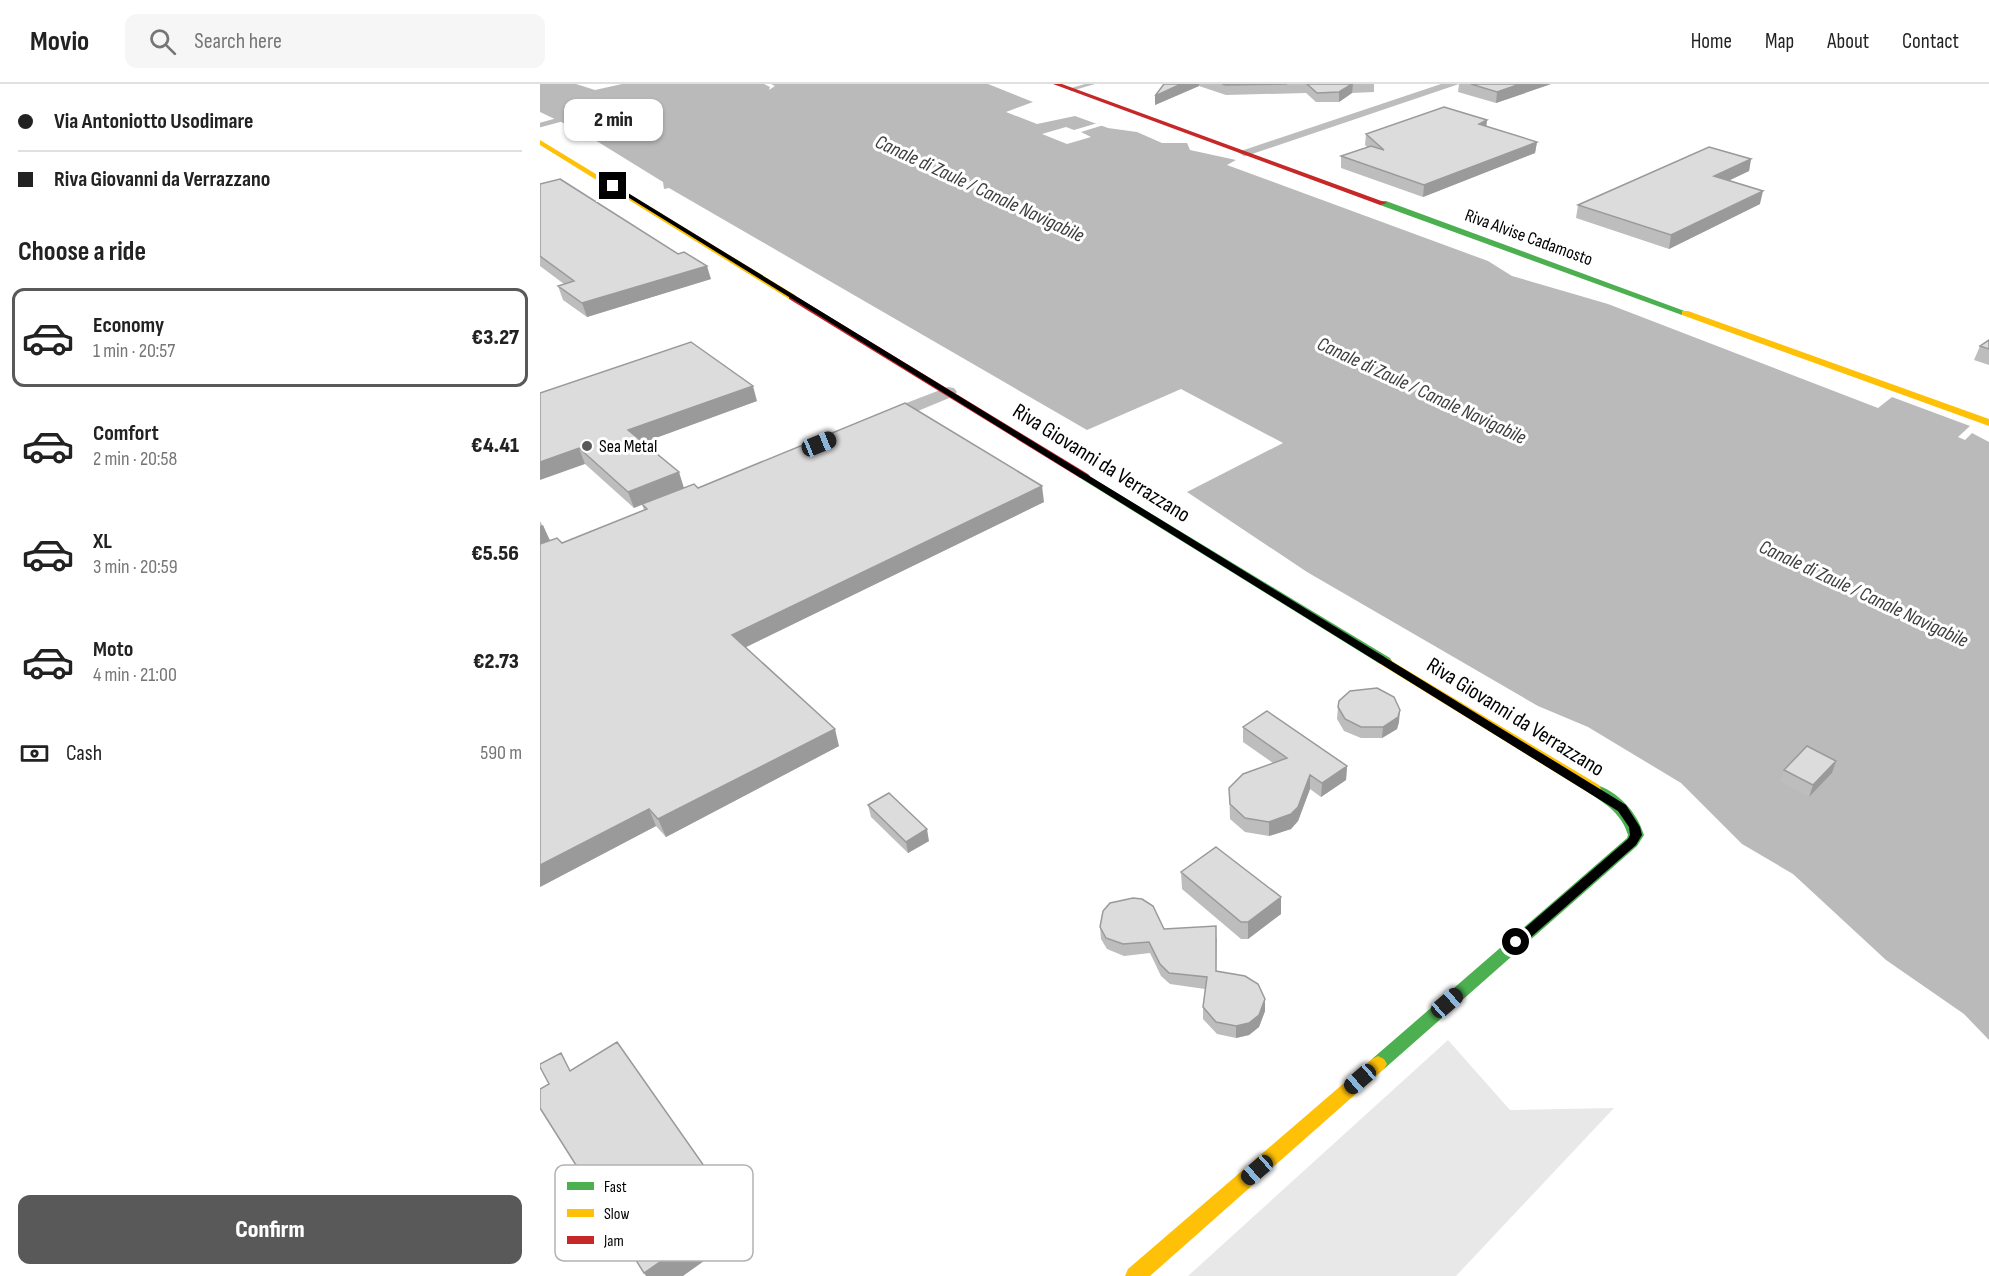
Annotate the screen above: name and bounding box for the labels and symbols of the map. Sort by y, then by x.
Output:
callout: 2 min [563,99,662,141]
water label: Canale di Zaule / Canale Navigabile [871,130,1088,248]
route end [599,172,626,199]
street label: Riva Alvise Cadamosto [1462,205,1596,270]
water label: Canale di Zaule / Canale Navigabile [1313,332,1530,450]
street label: Riva Giovanni da Verrazzano [1007,398,1195,529]
car [799,429,839,459]
place label: Sea Metal [599,436,657,457]
marker: Sea Metal [580,439,594,453]
water label: Canale di Zaule / Canale Navigabile [1755,535,1972,653]
street label: Riva Giovanni da Verrazzano [1421,652,1609,783]
route start [1502,928,1529,955]
car [1428,984,1466,1022]
car [1341,1060,1379,1098]
car [1238,1151,1276,1189]
legend [555,1165,753,1261]
text: Fast [604,1178,627,1197]
text: Slow [604,1205,629,1224]
text: Jam [603,1232,624,1251]

